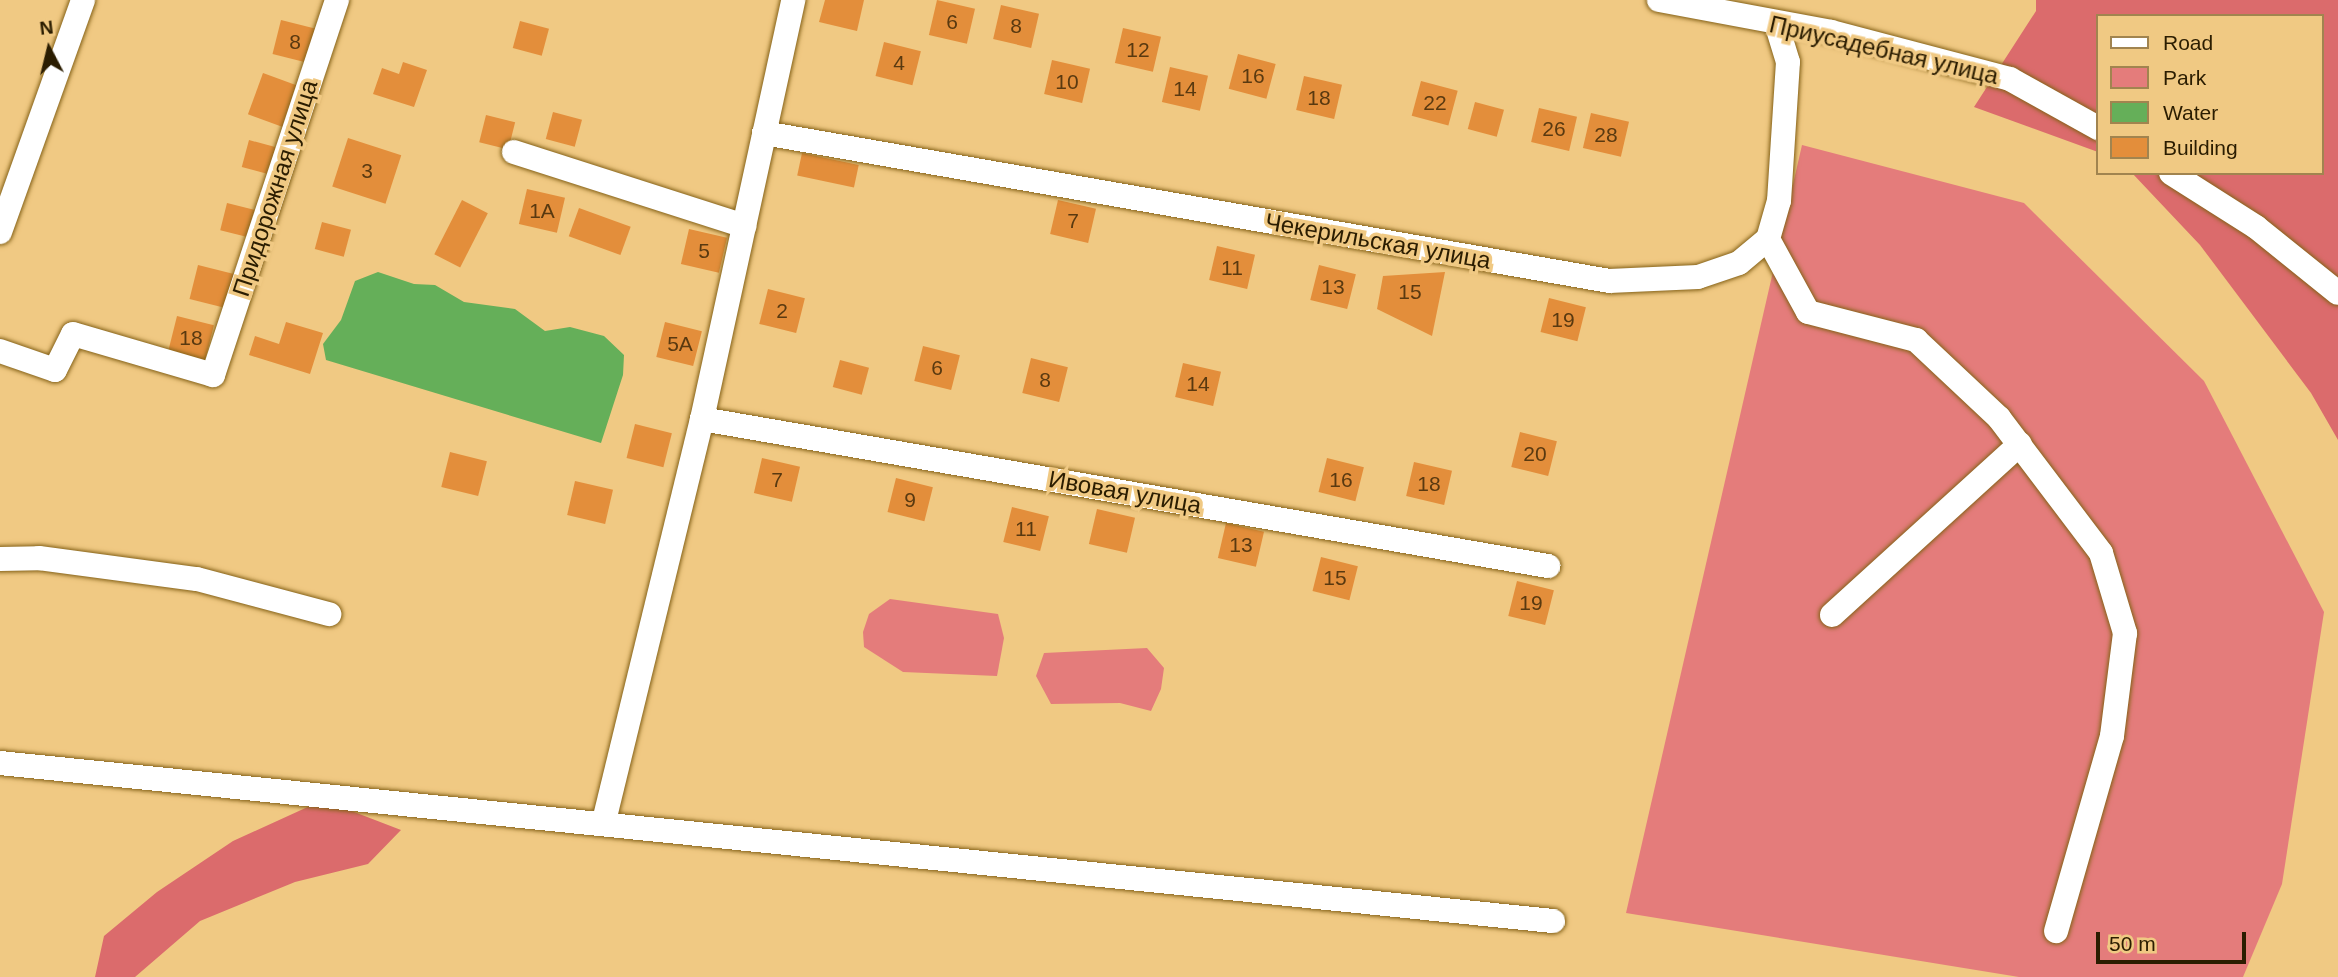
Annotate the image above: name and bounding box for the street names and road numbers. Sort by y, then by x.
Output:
street label: Приусадебная улица [1767,10,2001,90]
street label: Придорожная улица [226,76,324,300]
street label: Чекерильская улица [1263,207,1493,275]
street label: Ивовая улица [1046,464,1204,520]

